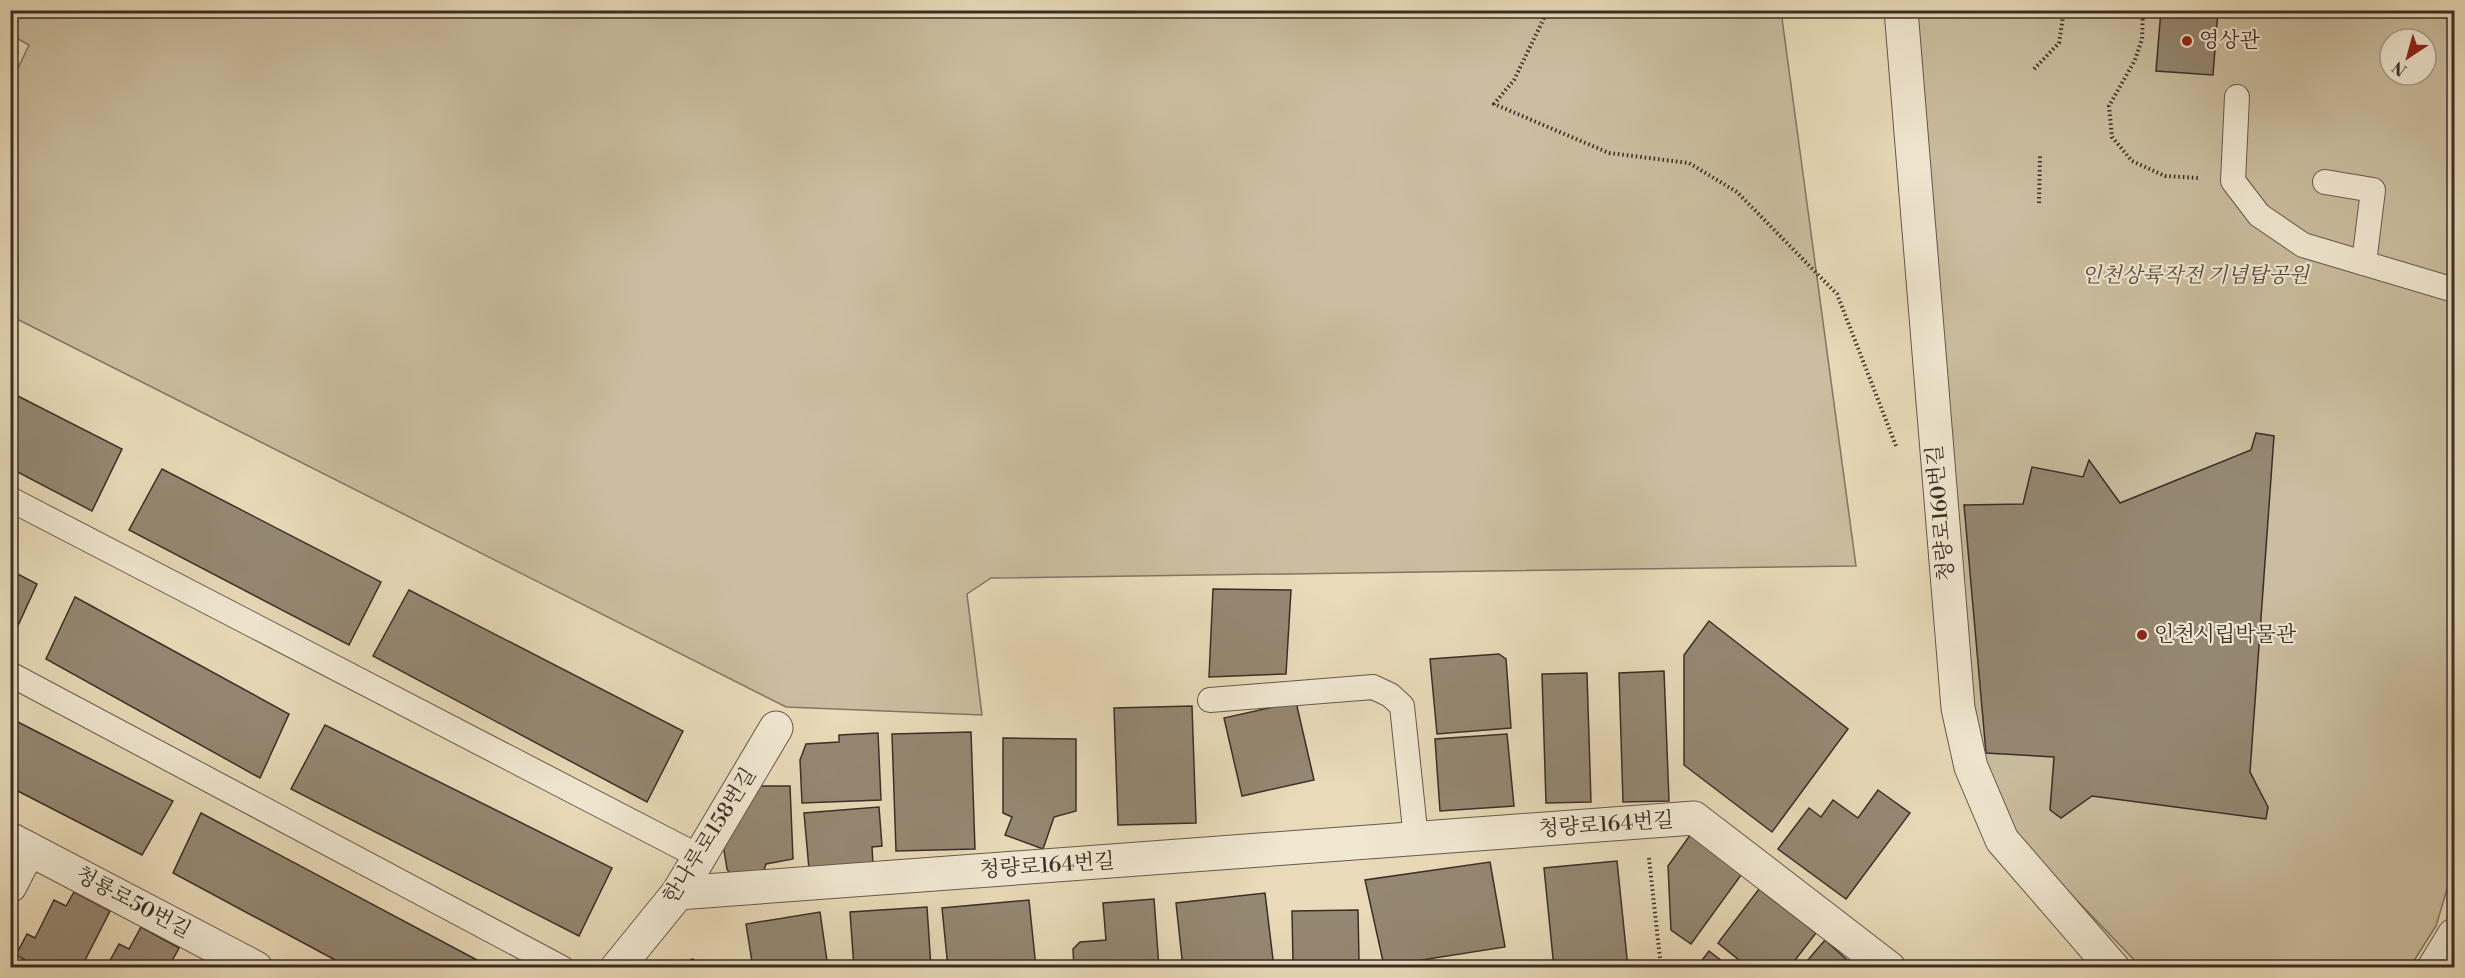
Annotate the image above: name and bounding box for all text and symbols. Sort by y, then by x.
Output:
north arrow [2378,27,2438,87]
place label: 영상관 [2199,28,2261,54]
marker: 영상관 [2180,34,2194,48]
text: N [2388,56,2411,80]
park label: 인천상륙작전 기념탑공원 [2081,263,2310,289]
street label: 청량로160번길 [1922,444,1960,582]
place label: 인천시립박물관 [2154,622,2297,648]
marker: 인천시립박물관 [2135,628,2149,642]
street label: 한나루로158번길 [658,763,762,909]
street label: 청량로164번길 [1538,807,1674,843]
street label: 청량로164번길 [979,848,1115,884]
street label: 청룡로50번길 [71,862,195,944]

